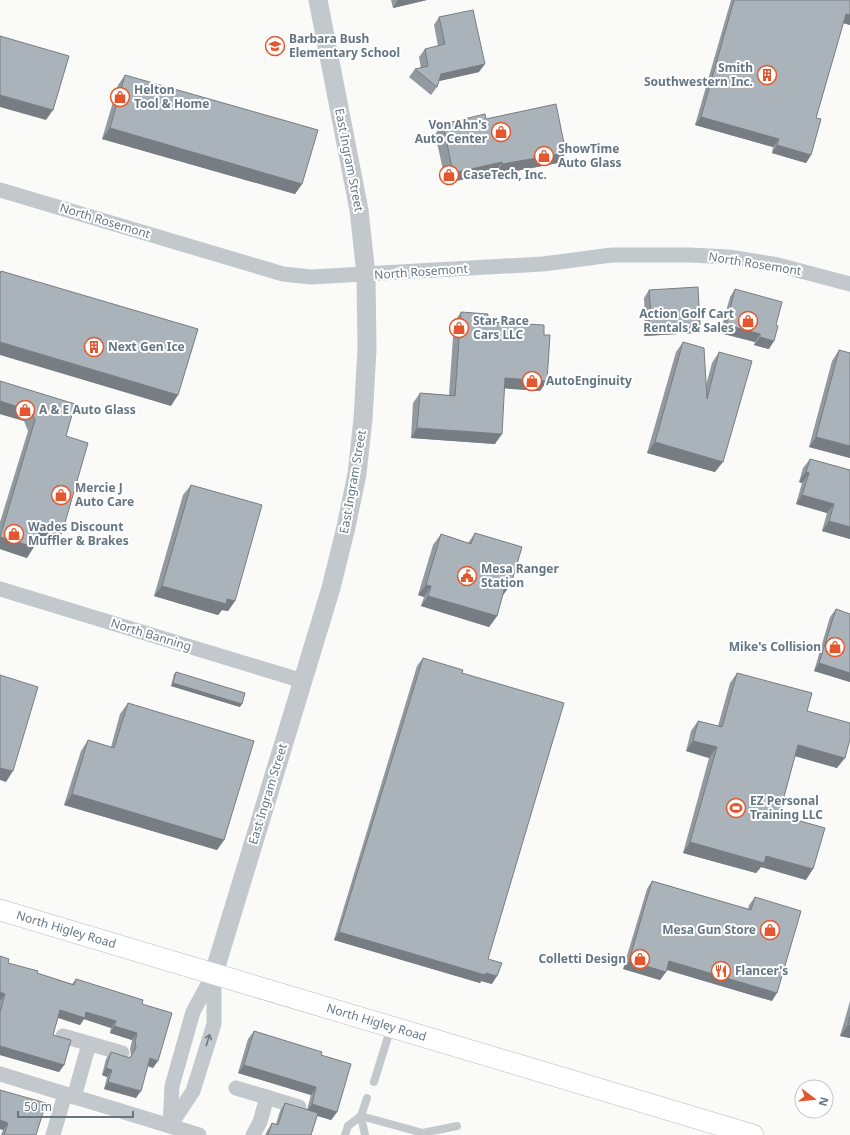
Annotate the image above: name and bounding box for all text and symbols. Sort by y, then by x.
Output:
place label: Barbara Bush Elementary School [289,30,400,61]
school or university icon: Barbara Bush Elementary School [264,35,286,57]
place label: Smith Southwestern Inc. [644,59,753,90]
building icon: Smith Southwestern Inc. [756,64,778,86]
place label: Helton Tool & Home [134,81,209,112]
shop icon: Helton Tool & Home [109,86,131,108]
street label: East Ingram Street [331,107,368,214]
place label: Von Ahn's Auto Center [415,116,488,147]
shop icon: Von Ahn's Auto Center [490,121,512,143]
place label: ShowTime Auto Glass [558,140,621,171]
shop icon: ShowTime Auto Glass [533,145,555,167]
shop icon: CaseTech, Inc. [438,164,460,186]
place label: CaseTech, Inc. [463,166,547,183]
street label: North Rosemont [58,199,153,243]
street label: North Rosemont [707,248,803,279]
street label: North Rosemont [374,260,469,283]
place label: Action Golf Cart Rentals & Sales [639,305,734,336]
shop icon: Action Golf Cart Rentals & Sales [737,310,759,332]
place label: Star Race Cars LLC [473,312,529,343]
shop icon: Star Race Cars LLC [448,317,470,339]
building icon: Next Gen Ice [83,336,105,358]
place label: Next Gen Ice [108,338,185,355]
shop icon: AutoEnginuity [521,370,543,392]
place label: AutoEnginuity [546,372,632,389]
shop icon: A & E Auto Glass [14,399,36,421]
place label: A & E Auto Glass [39,401,136,418]
street label: East Ingram Street [335,428,370,535]
place label: Mercie J Auto Care [75,479,134,510]
shop icon: Mercie J Auto Care [50,484,72,506]
place label: Wades Discount Muffler & Brakes [28,518,129,549]
shop icon: Wades Discount Muffler & Brakes [3,523,25,545]
place label: Mesa Ranger Station [481,560,559,591]
public building icon: Mesa Ranger Station [456,565,478,587]
street label: North Banning [109,614,194,655]
shop icon: Mike's Collision [824,636,846,658]
place label: Mike's Collision [729,638,821,655]
street label: East Ingram Street [244,741,291,846]
place label: EZ Personal Training LLC [750,792,823,823]
sports icon: EZ Personal Training LLC [725,797,747,819]
street label: North Higley Road [14,906,118,952]
shop icon: Mesa Gun Store [759,919,781,941]
place label: Mesa Gun Store [662,921,756,938]
shop icon: Colletti Design [629,948,651,970]
place label: Colletti Design [538,950,626,967]
restaurant icon: Flancer's [710,960,732,982]
place label: Flancer's [735,962,788,979]
street label: North Higley Road [325,999,429,1045]
one-way arrow [205,1035,213,1047]
north arrow [794,1079,834,1119]
scale bar [18,1093,133,1119]
text: N [816,1096,833,1108]
text: 50 m [24,1098,52,1115]

